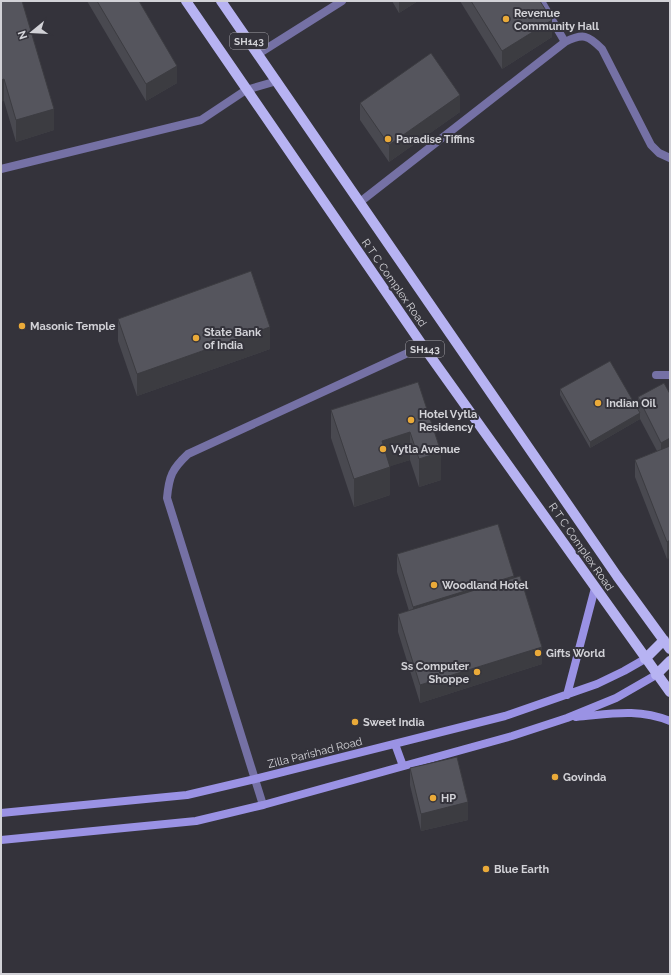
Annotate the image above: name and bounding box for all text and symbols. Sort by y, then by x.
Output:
place label: Revenue Community Hall [514,7,599,33]
north arrow [12,12,52,52]
marker: Revenue Community Hall [501,14,511,24]
text: N [15,29,30,41]
road number: SH143 [230,33,268,49]
place label: Paradise Tiffins [396,133,475,146]
marker: Paradise Tiffins [383,134,393,144]
street label: R T C Complex Road [359,237,429,330]
place label: Masonic Temple [30,320,116,333]
marker: Masonic Temple [17,321,27,331]
place label: State Bank of India [204,326,262,352]
marker: State Bank of India [191,333,201,343]
road number: SH143 [406,341,444,357]
place label: Indian Oil [606,397,656,410]
marker: Indian Oil [593,398,603,408]
place label: Hotel Vytla Residency [419,408,477,434]
marker: Hotel Vytla Residency [406,415,416,425]
place label: Vytla Avenue [391,443,461,456]
marker: Vytla Avenue [378,444,388,454]
street label: R T C Complex Road [546,501,616,594]
place label: Woodland Hotel [442,579,529,592]
marker: Woodland Hotel [429,580,439,590]
place label: Gifts World [546,647,605,660]
marker: Gifts World [533,648,543,658]
place label: Ss Computer Shoppe [401,660,470,686]
marker: Ss Computer Shoppe [472,667,482,677]
place label: Sweet India [363,716,425,729]
marker: Sweet India [350,717,360,727]
street label: Zilla Parishad Road [266,735,364,771]
place label: Govinda [563,771,606,784]
marker: Govinda [550,772,560,782]
place label: HP [441,792,456,805]
marker: HP [428,793,438,803]
place label: Blue Earth [494,863,549,876]
marker: Blue Earth [481,864,491,874]

